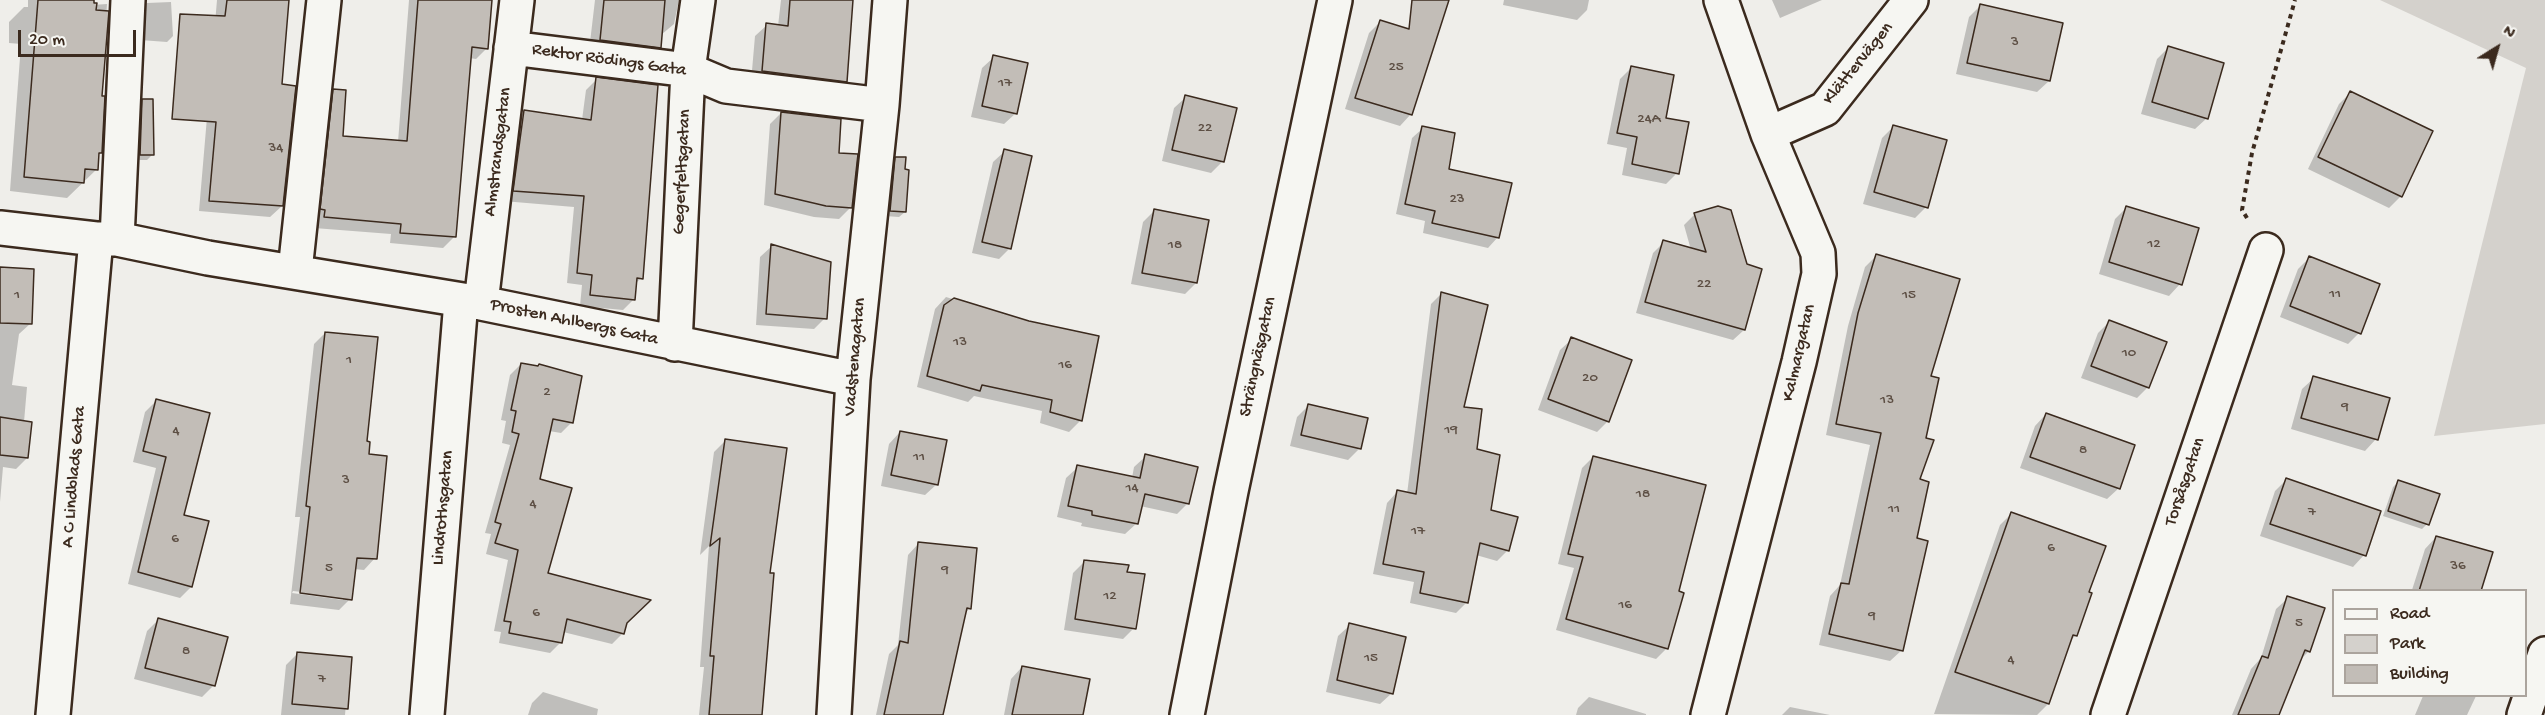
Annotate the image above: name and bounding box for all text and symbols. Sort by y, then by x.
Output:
scale bar [21,18,140,56]
street label: Klättervägen [1819,18,1899,110]
north arrow [2467,18,2527,78]
text: N [2498,22,2518,44]
text: 20 m [29,30,65,51]
house number: 3 [2011,34,2019,52]
street label: Rektor Rödings Gata [530,39,688,83]
house number: 25 [1388,59,1404,77]
house number: 17 [998,75,1012,93]
street label: Almstrandsgatan [480,86,518,218]
street label: Gegerfeltsgatan [669,109,697,235]
house number: 24A [1637,111,1661,129]
house number: 22 [1198,120,1212,138]
house number: 34 [269,140,283,158]
house number: 23 [1449,191,1465,209]
house number: 12 [2147,236,2161,254]
house number: 18 [1168,237,1182,255]
house number: 22 [1697,276,1711,294]
house number: 11 [2329,286,2341,304]
house number: 1 [14,287,20,305]
house number: 15 [1902,287,1916,305]
street label: Prosten Ahlbergs Gata [488,295,660,351]
street label: Strängnäsgatan [1236,295,1282,419]
street label: Vadstenagatan [840,297,872,417]
street label: Kalmargatan [1778,302,1822,404]
house number: 13 [953,334,967,352]
house number: 10 [2122,345,2136,363]
house number: 1 [346,352,352,370]
house number: 16 [1058,357,1072,375]
house number: 20 [1582,370,1598,388]
house number: 2 [543,384,551,402]
house number: 13 [1880,392,1894,410]
house number: 9 [2341,399,2349,417]
street label: A C Lindblads Gata [58,405,92,549]
house number: 19 [1444,422,1458,440]
house number: 4 [172,423,180,441]
street label: Torsåsgatan [2161,435,2211,529]
house number: 8 [2079,442,2087,460]
house number: 11 [913,449,925,467]
street label: Lindrothsgatan [428,450,460,566]
house number: 3 [342,472,350,490]
house number: 14 [1125,480,1139,498]
house number: 18 [1636,486,1650,504]
house number: 4 [529,496,537,514]
house number: 11 [1888,501,1900,519]
house number: 7 [2308,504,2316,522]
house number: 17 [1411,523,1425,541]
house number: 6 [171,531,179,549]
house number: 6 [2047,540,2055,558]
house number: 36 [2450,558,2466,576]
house number: 5 [325,560,333,578]
house number: 9 [941,562,949,580]
house number: 12 [1103,588,1117,606]
legend [2332,589,2527,697]
house number: 16 [1618,597,1632,615]
text: Road [2390,604,2429,625]
house number: 6 [532,605,540,623]
house number: 9 [1868,608,1876,626]
house number: 5 [2295,615,2303,633]
text: Park [2390,634,2424,655]
house number: 8 [182,643,190,661]
house number: 15 [1364,650,1378,668]
house number: 4 [2007,652,2015,670]
text: Building [2390,664,2449,685]
house number: 7 [318,671,326,689]

